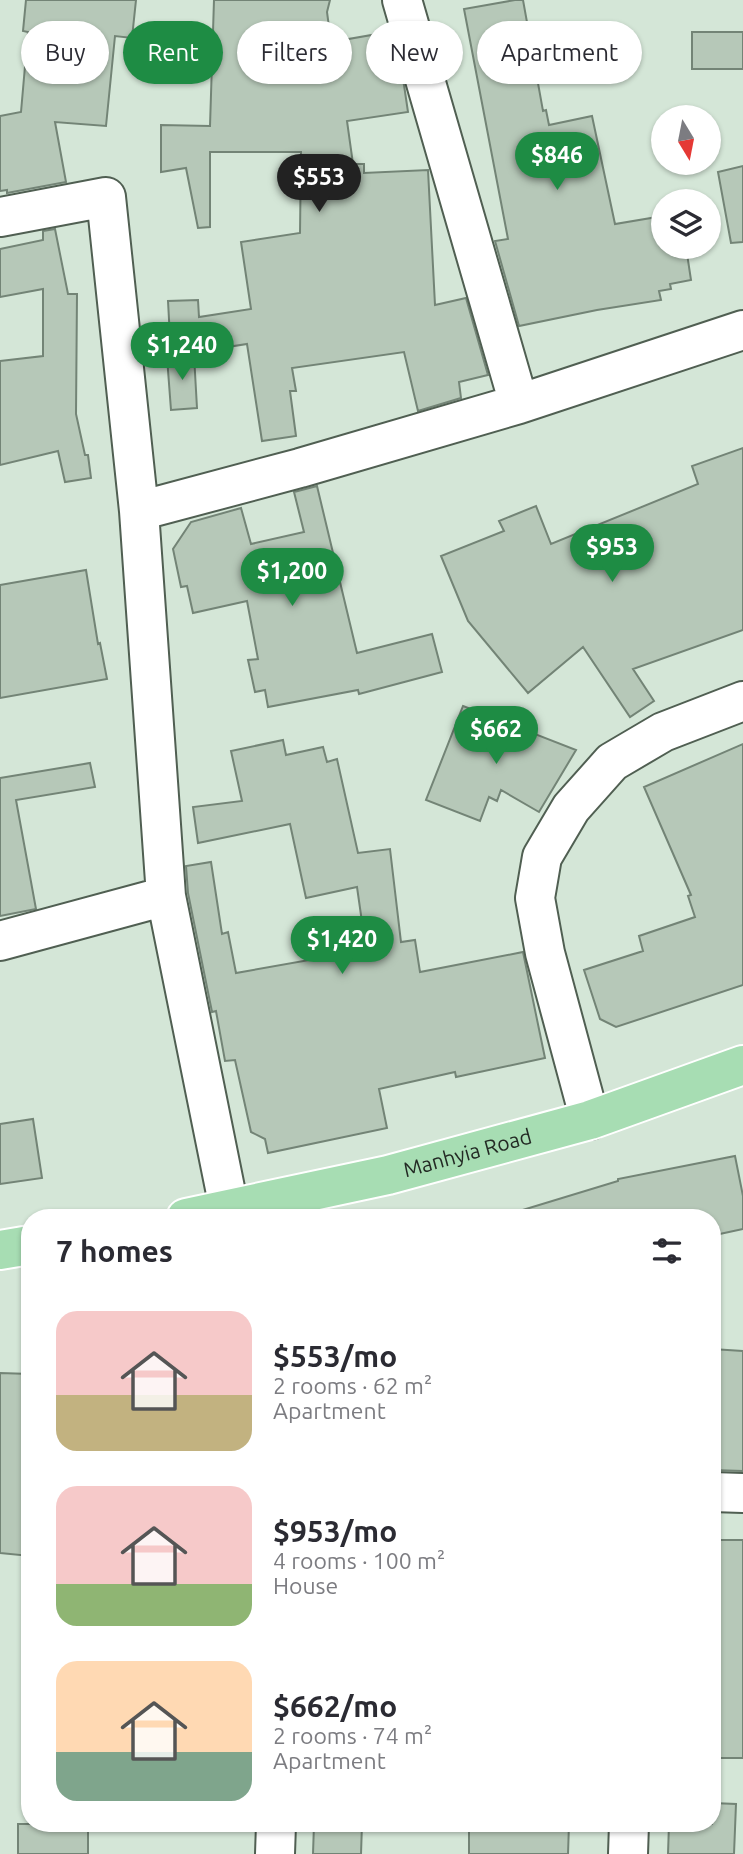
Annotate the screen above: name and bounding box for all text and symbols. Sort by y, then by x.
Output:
chip: Buy [21,21,109,84]
chip: Rent [123,21,223,84]
chip: Filters [237,21,352,84]
chip: New [366,21,463,84]
chip: Apartment [477,21,642,84]
north arrow [651,105,721,175]
map controls [651,105,721,259]
pin: $846 [516,132,598,192]
text: $846 [531,142,583,167]
pin: $553 [278,154,360,214]
text: $553 [293,164,345,189]
button: layers [651,189,721,259]
pin: $1,240 [125,322,239,382]
text: $1,240 [147,332,217,357]
pin: $953 [571,524,653,584]
text: $953 [586,534,638,559]
pin: $1,200 [235,548,349,608]
text: $1,200 [257,558,327,583]
pin: $662 [455,706,537,766]
text: $662 [470,716,522,741]
pin: $1,420 [285,916,399,976]
text: $1,420 [307,926,377,951]
street label: Manhyia Road [400,1123,534,1181]
icon: filters [648,1232,686,1270]
text: 7 homes [56,1234,173,1268]
icon: home [112,1339,196,1423]
text: $553/mo [273,1339,397,1373]
text: 2 rooms · 62 m² [273,1373,432,1398]
text: Apartment [273,1398,386,1423]
icon: home [112,1514,196,1598]
text: $953/mo [273,1514,397,1548]
text: 4 rooms · 100 m² [273,1548,445,1573]
text: House [273,1573,338,1598]
icon: home [112,1689,196,1773]
text: $662/mo [273,1689,397,1723]
text: 2 rooms · 74 m² [273,1723,432,1748]
text: Apartment [273,1748,386,1773]

